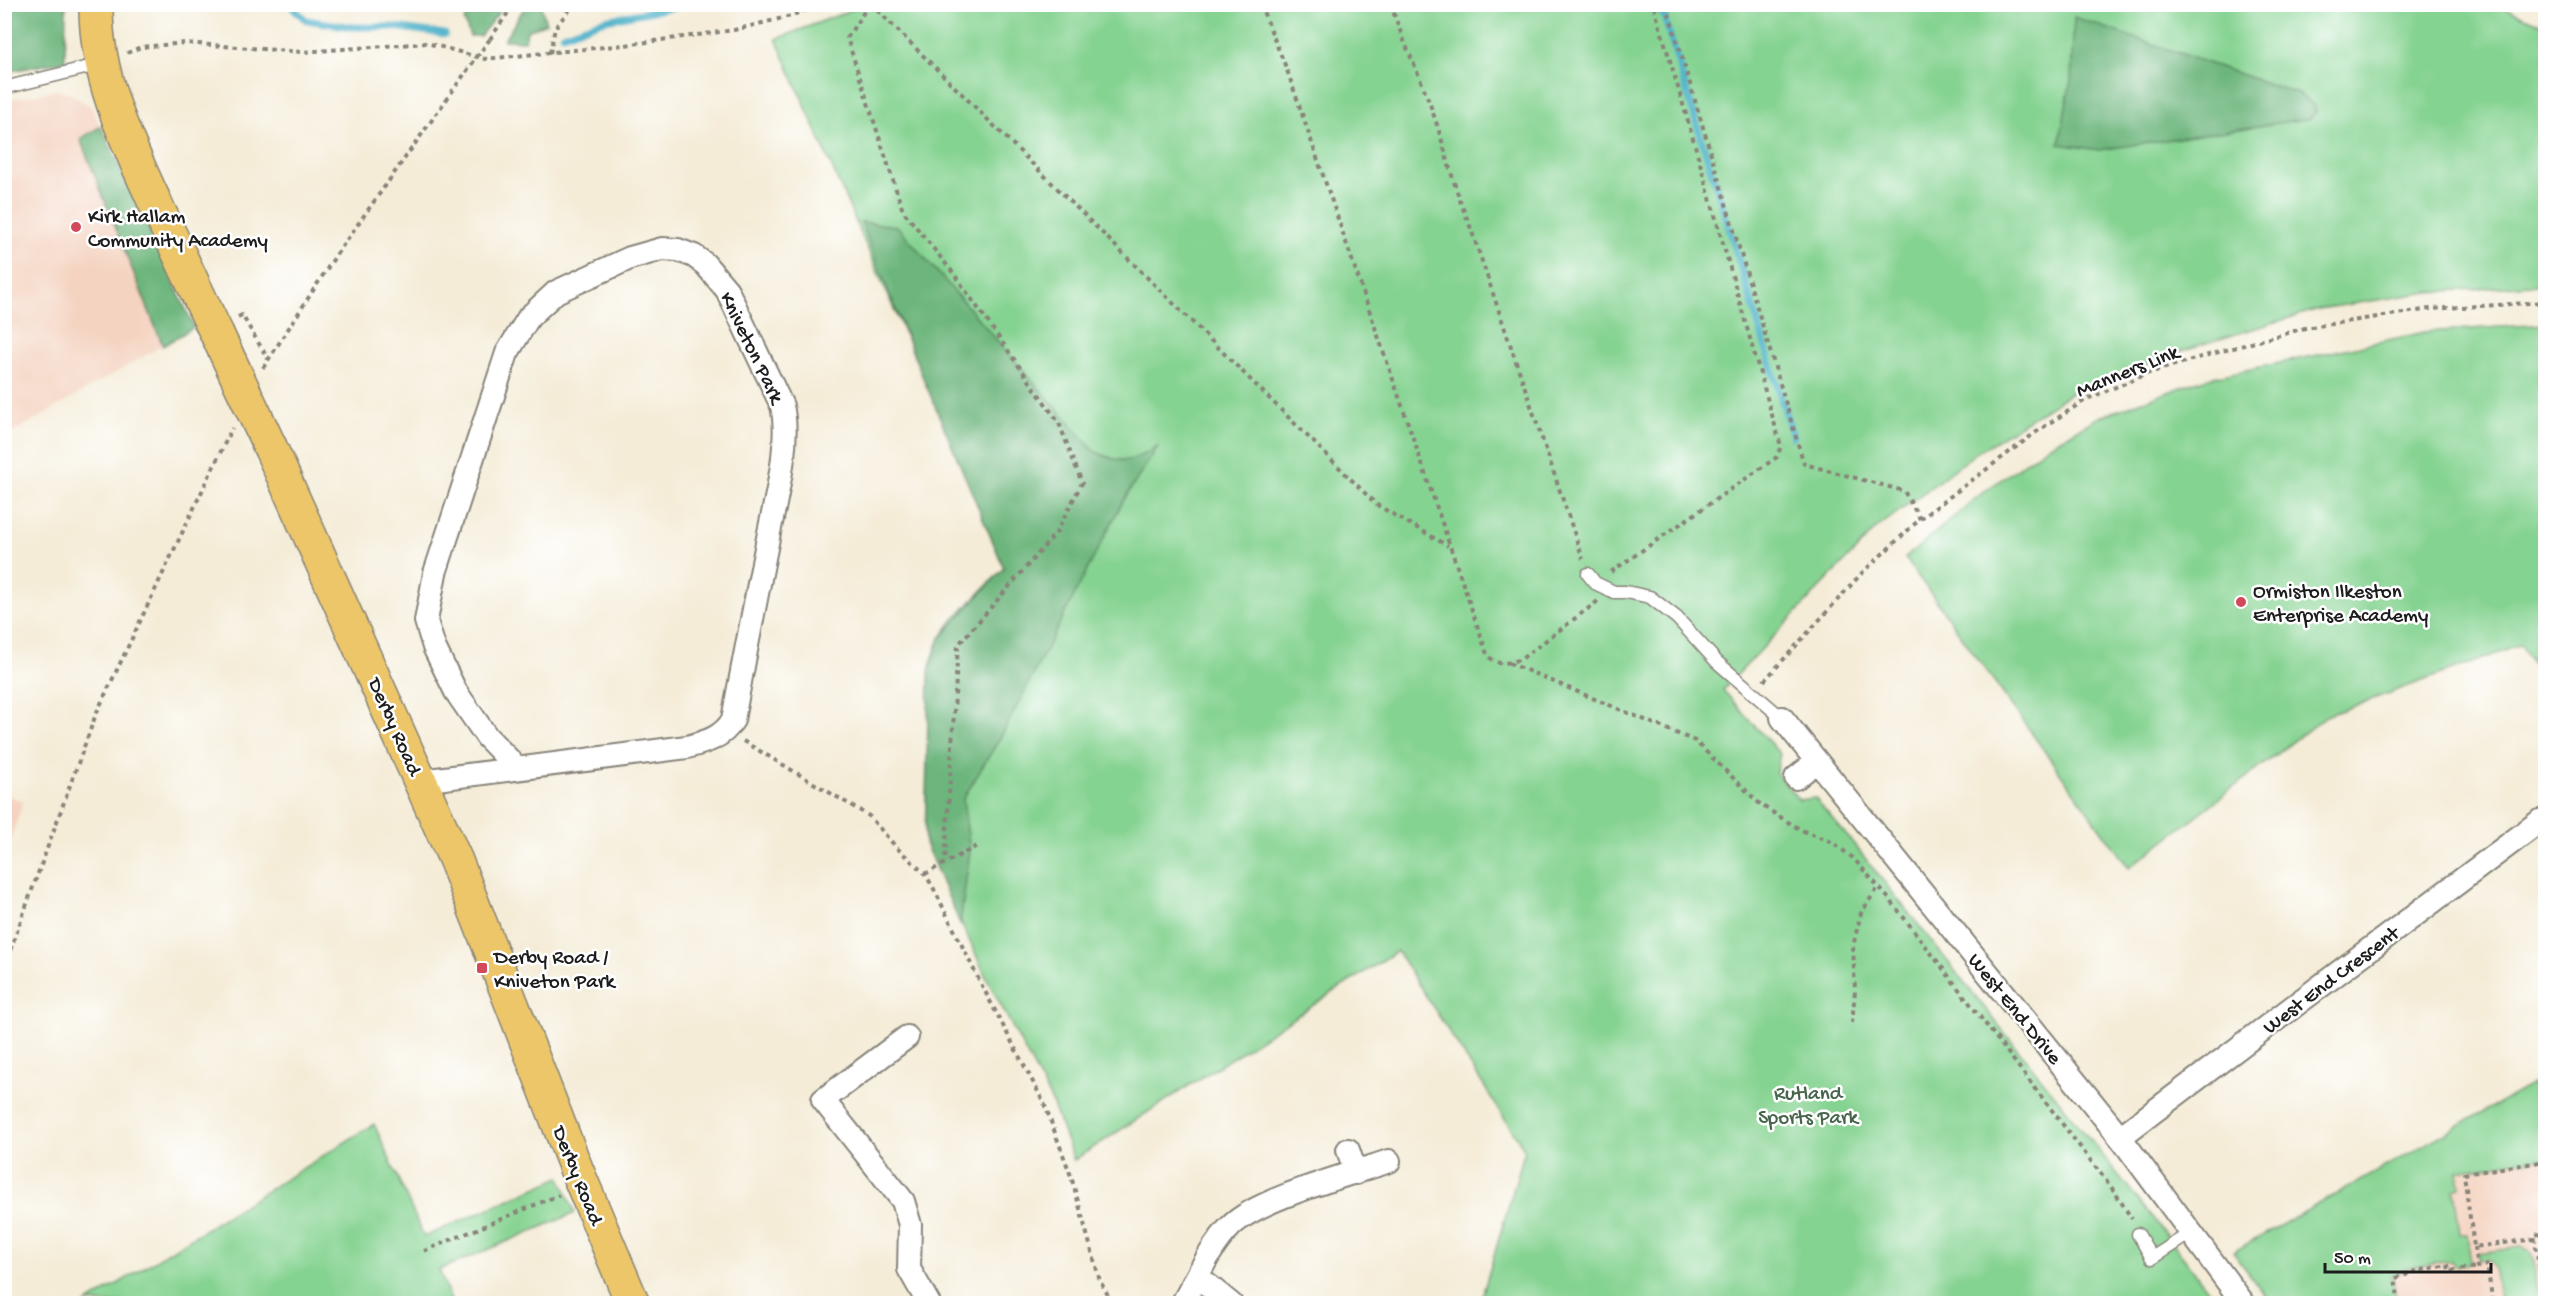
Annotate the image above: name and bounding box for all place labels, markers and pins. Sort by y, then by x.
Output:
place label: Kirk Hallam Community Academy [88,206,268,255]
marker: Kirk Hallam Community Academy [69,220,83,234]
place label: Ormiston Ilkeston Enterprise Academy [2253,581,2428,630]
marker: Ormiston Ilkeston Enterprise Academy [2234,595,2248,609]
place label: Derby Road / Kniveton Park [492,947,617,996]
marker: Derby Road / Kniveton Park [475,961,489,975]

